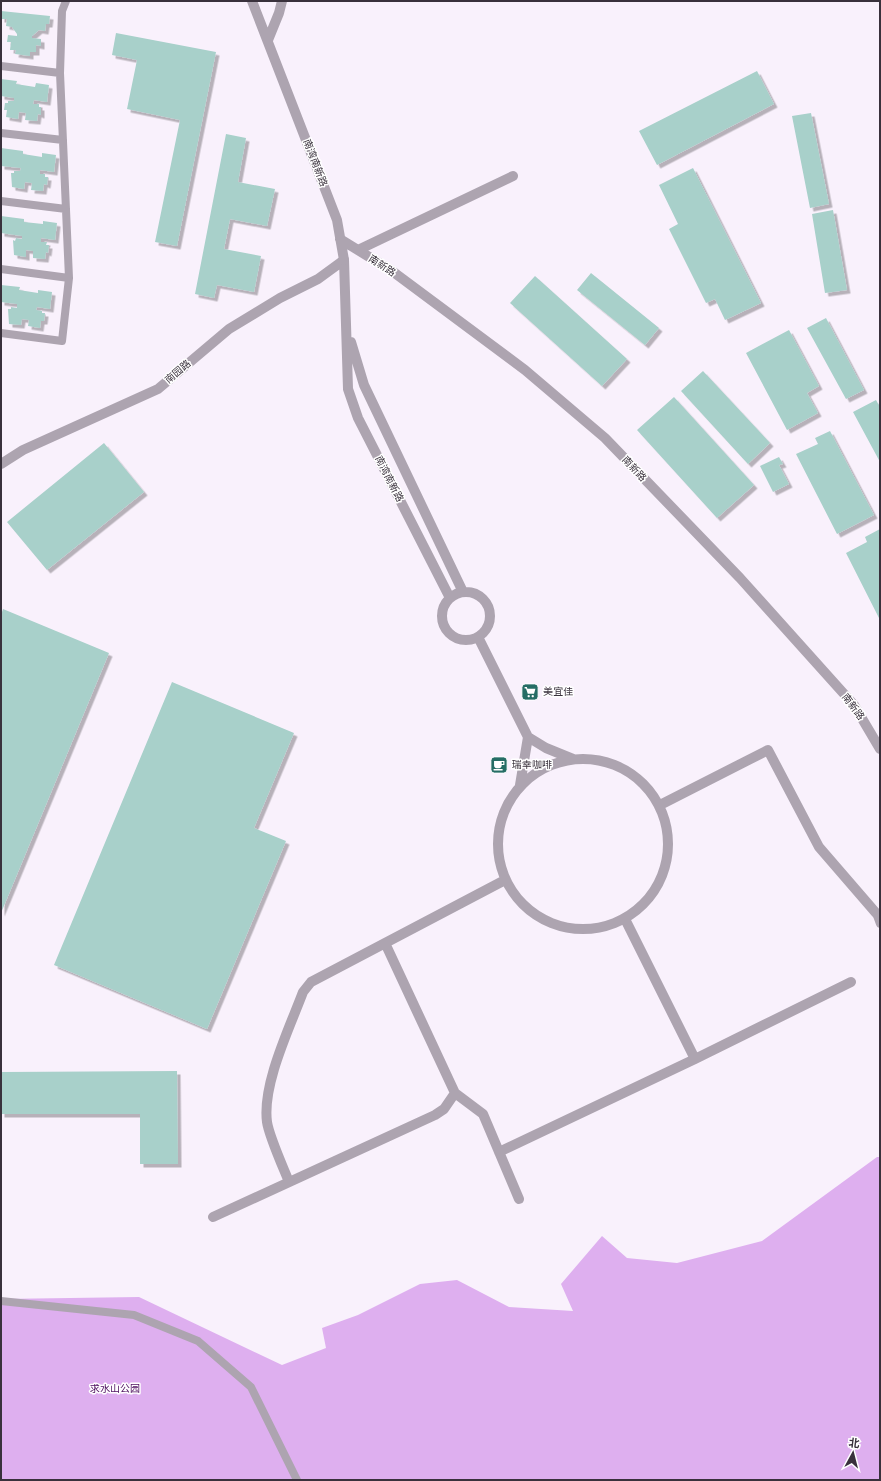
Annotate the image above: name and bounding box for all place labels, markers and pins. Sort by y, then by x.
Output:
supermarket icon: 美宜佳 [520,682,540,702]
place label: 美宜佳 [543,685,573,699]
cafe icon: 瑞幸咖啡 [489,755,509,775]
place label: 瑞幸咖啡 [512,758,552,772]

